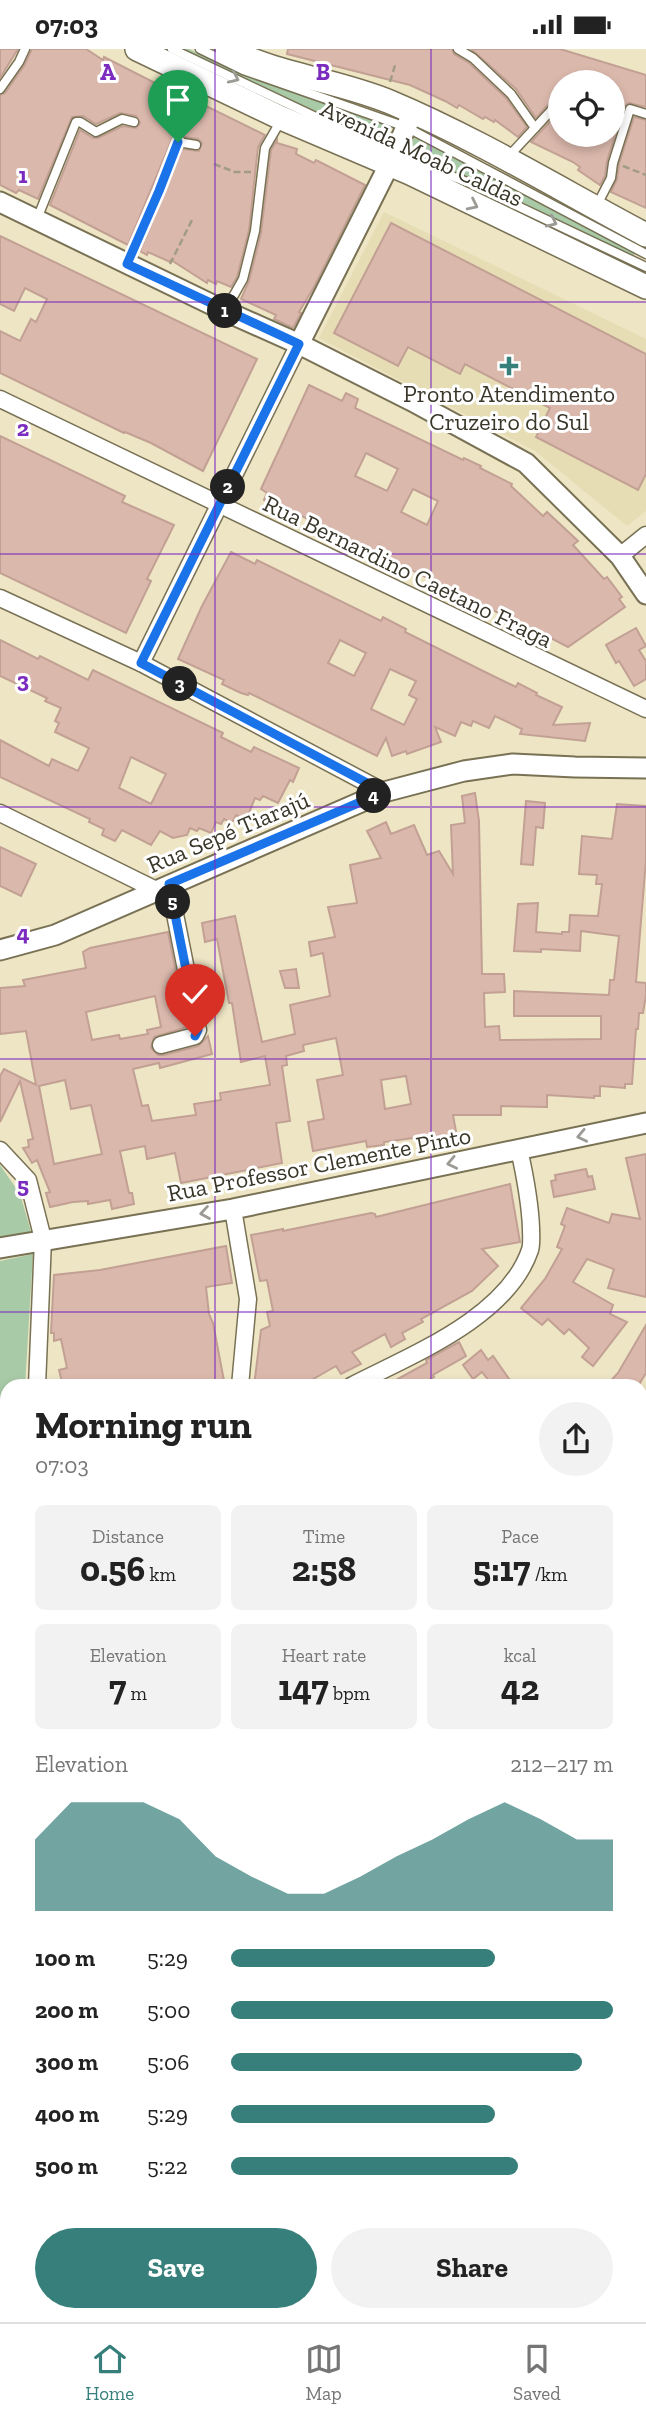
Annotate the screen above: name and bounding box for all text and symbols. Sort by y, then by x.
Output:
text: 07:03 [35,9,98,41]
text: A [100,58,116,86]
text: B [316,58,330,86]
pin [148,70,208,142]
one-way arrow [227,70,239,84]
map controls [548,70,625,147]
button: locate [548,70,625,147]
icon: arrive [159,81,197,119]
street label: Avenida Moab Caldas [316,93,528,213]
text: 1 [18,161,28,189]
one-way arrow [466,197,478,211]
one-way arrow [545,214,558,228]
pin: 1 [208,293,243,329]
text: 1 [221,299,228,322]
marker: Pronto Atendimento Cruzeiro do Sul [499,356,519,376]
place label: Pronto Atendimento Cruzeiro do Sul [403,379,615,436]
text: 2 [17,414,29,442]
pin: 2 [210,469,246,505]
text: 2 [222,475,233,498]
street label: Rua Bernardino Caetano Fraga [259,488,558,654]
text: 3 [17,666,29,694]
pin: 3 [162,667,198,701]
text: 3 [174,672,185,695]
pin: 4 [356,779,392,813]
text: 4 [368,784,379,807]
street label: Rua Sepé Tiarajú [143,785,314,879]
pin: 5 [156,885,190,919]
text: 5 [168,890,177,913]
text: 4 [16,919,30,947]
pin [165,964,225,1036]
icon: check [176,975,214,1013]
street label: Rua Professor Clemente Pinto [165,1120,473,1208]
one-way arrow [576,1128,588,1143]
one-way arrow [446,1155,458,1170]
text: 5 [17,1171,29,1199]
one-way arrow [199,1205,211,1220]
text: Morning run [35,1402,252,1448]
button: share [539,1402,613,1476]
text: 07:03 [35,1451,89,1479]
text: Distance [92,1525,164,1548]
text: Time [303,1525,345,1548]
text: Pace [501,1525,539,1548]
text: 0.56 [80,1548,145,1590]
text: 2:58 [292,1548,356,1590]
text: 5:17 [473,1548,530,1590]
text: km [145,1563,176,1586]
text: /km [530,1563,567,1586]
text: Elevation [90,1644,166,1667]
text: Heart rate [282,1644,366,1667]
text: kcal [504,1644,536,1667]
text: 7 [109,1667,126,1709]
text: 147 [278,1667,329,1709]
text: 42 [501,1667,539,1709]
text: m [126,1682,147,1705]
text: bpm [329,1682,370,1705]
text: Elevation [35,1750,128,1778]
text: 212–217 m [510,1750,613,1778]
text: 100 m [35,1944,95,1972]
text: 5:29 [147,1944,188,1972]
text: 200 m [35,1996,98,2024]
text: 5:00 [147,1996,190,2024]
text: 300 m [35,2048,98,2076]
text: 5:06 [147,2048,189,2076]
text: 400 m [35,2100,99,2128]
text: 5:29 [147,2100,188,2128]
text: 500 m [35,2152,98,2180]
text: 5:22 [147,2152,188,2180]
button: Save [35,2228,317,2308]
button: Share [331,2228,613,2308]
tab: Home [85,2340,134,2405]
tab: Map [305,2340,343,2405]
tab: Saved [513,2340,561,2405]

